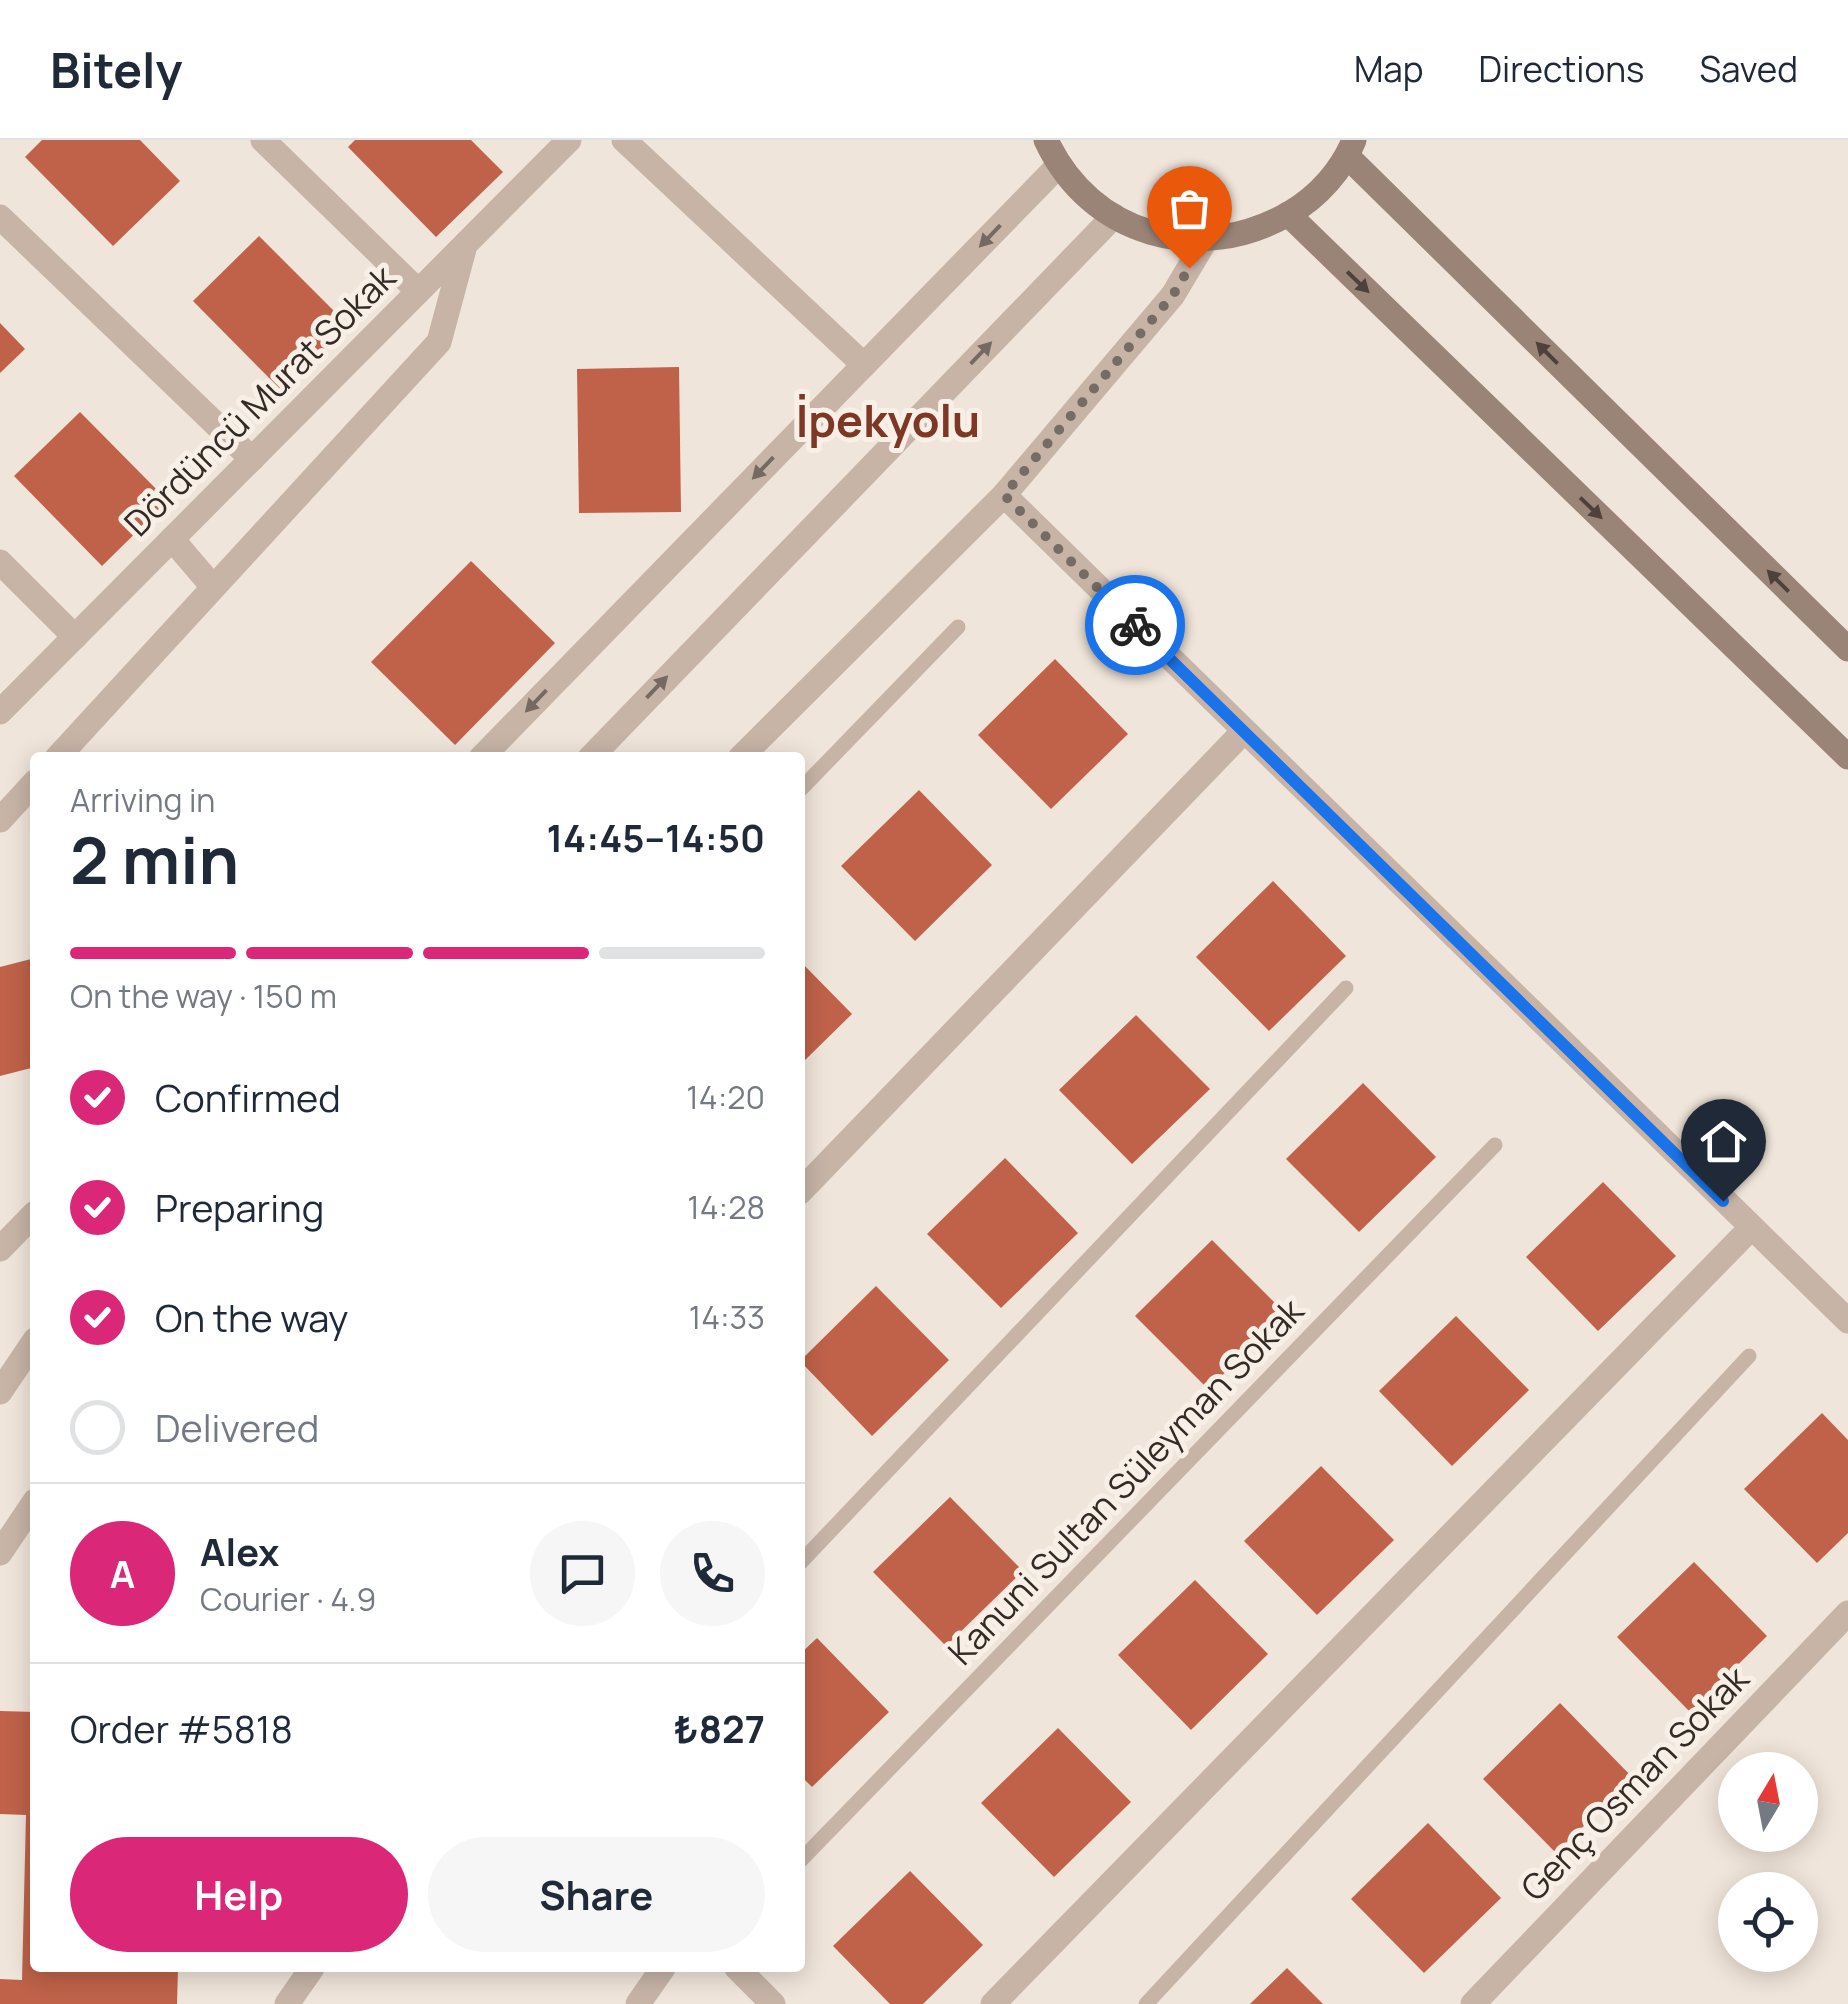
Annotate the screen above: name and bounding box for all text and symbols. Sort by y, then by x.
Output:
text: Bitely [50,37,182,102]
text: Map [1354,45,1424,93]
text: Directions [1479,45,1644,93]
text: Saved [1699,45,1798,93]
pin [1147,166,1232,269]
icon: bag [1162,181,1217,236]
one-way arrow [979,224,1002,248]
street label: Dördüncü Murat Sokak [113,253,406,546]
one-way arrow [1346,269,1370,293]
one-way arrow [969,342,992,366]
one-way arrow [1535,342,1559,365]
district label: İpekyolu [796,389,980,451]
one-way arrow [752,456,775,480]
one-way arrow [1579,496,1603,519]
one-way arrow [1767,569,1791,593]
courier [1085,575,1185,675]
icon: bike [1108,598,1163,653]
one-way arrow [645,676,669,700]
one-way arrow [525,688,548,712]
text: Arriving in [70,778,215,822]
text: 14:45–14:50 [546,811,765,863]
text: 2 min [70,815,239,904]
text: On the way · 150 m [70,974,337,1018]
icon: check [70,1070,125,1125]
text: Confirmed [155,1071,341,1123]
text: 14:20 [686,1075,765,1119]
pin [1681,1099,1766,1202]
icon: home [1696,1114,1751,1169]
icon: check [70,1180,125,1235]
text: Preparing [155,1181,324,1233]
text: 14:28 [687,1185,765,1229]
street label: Kanuni Sultan Süleyman Sokak [937,1286,1315,1675]
icon: check [70,1290,125,1345]
text: On the way [155,1291,348,1343]
text: 14:33 [689,1295,765,1339]
text: Delivered [155,1401,319,1453]
button: chat [530,1521,635,1626]
button: phone [660,1521,765,1626]
text: Alex [200,1525,279,1577]
text: A [110,1547,135,1599]
text: Courier · 4.9 [200,1577,376,1621]
street label: Genç Osman Sokak [1510,1654,1760,1911]
text: Order #5818 [70,1702,293,1754]
text: ₺827 [674,1702,765,1754]
north arrow [1718,1752,1818,1852]
map controls [1718,1752,1818,1972]
button: Help [70,1837,408,1952]
button: Share [428,1837,765,1952]
button: locate [1718,1872,1818,1972]

